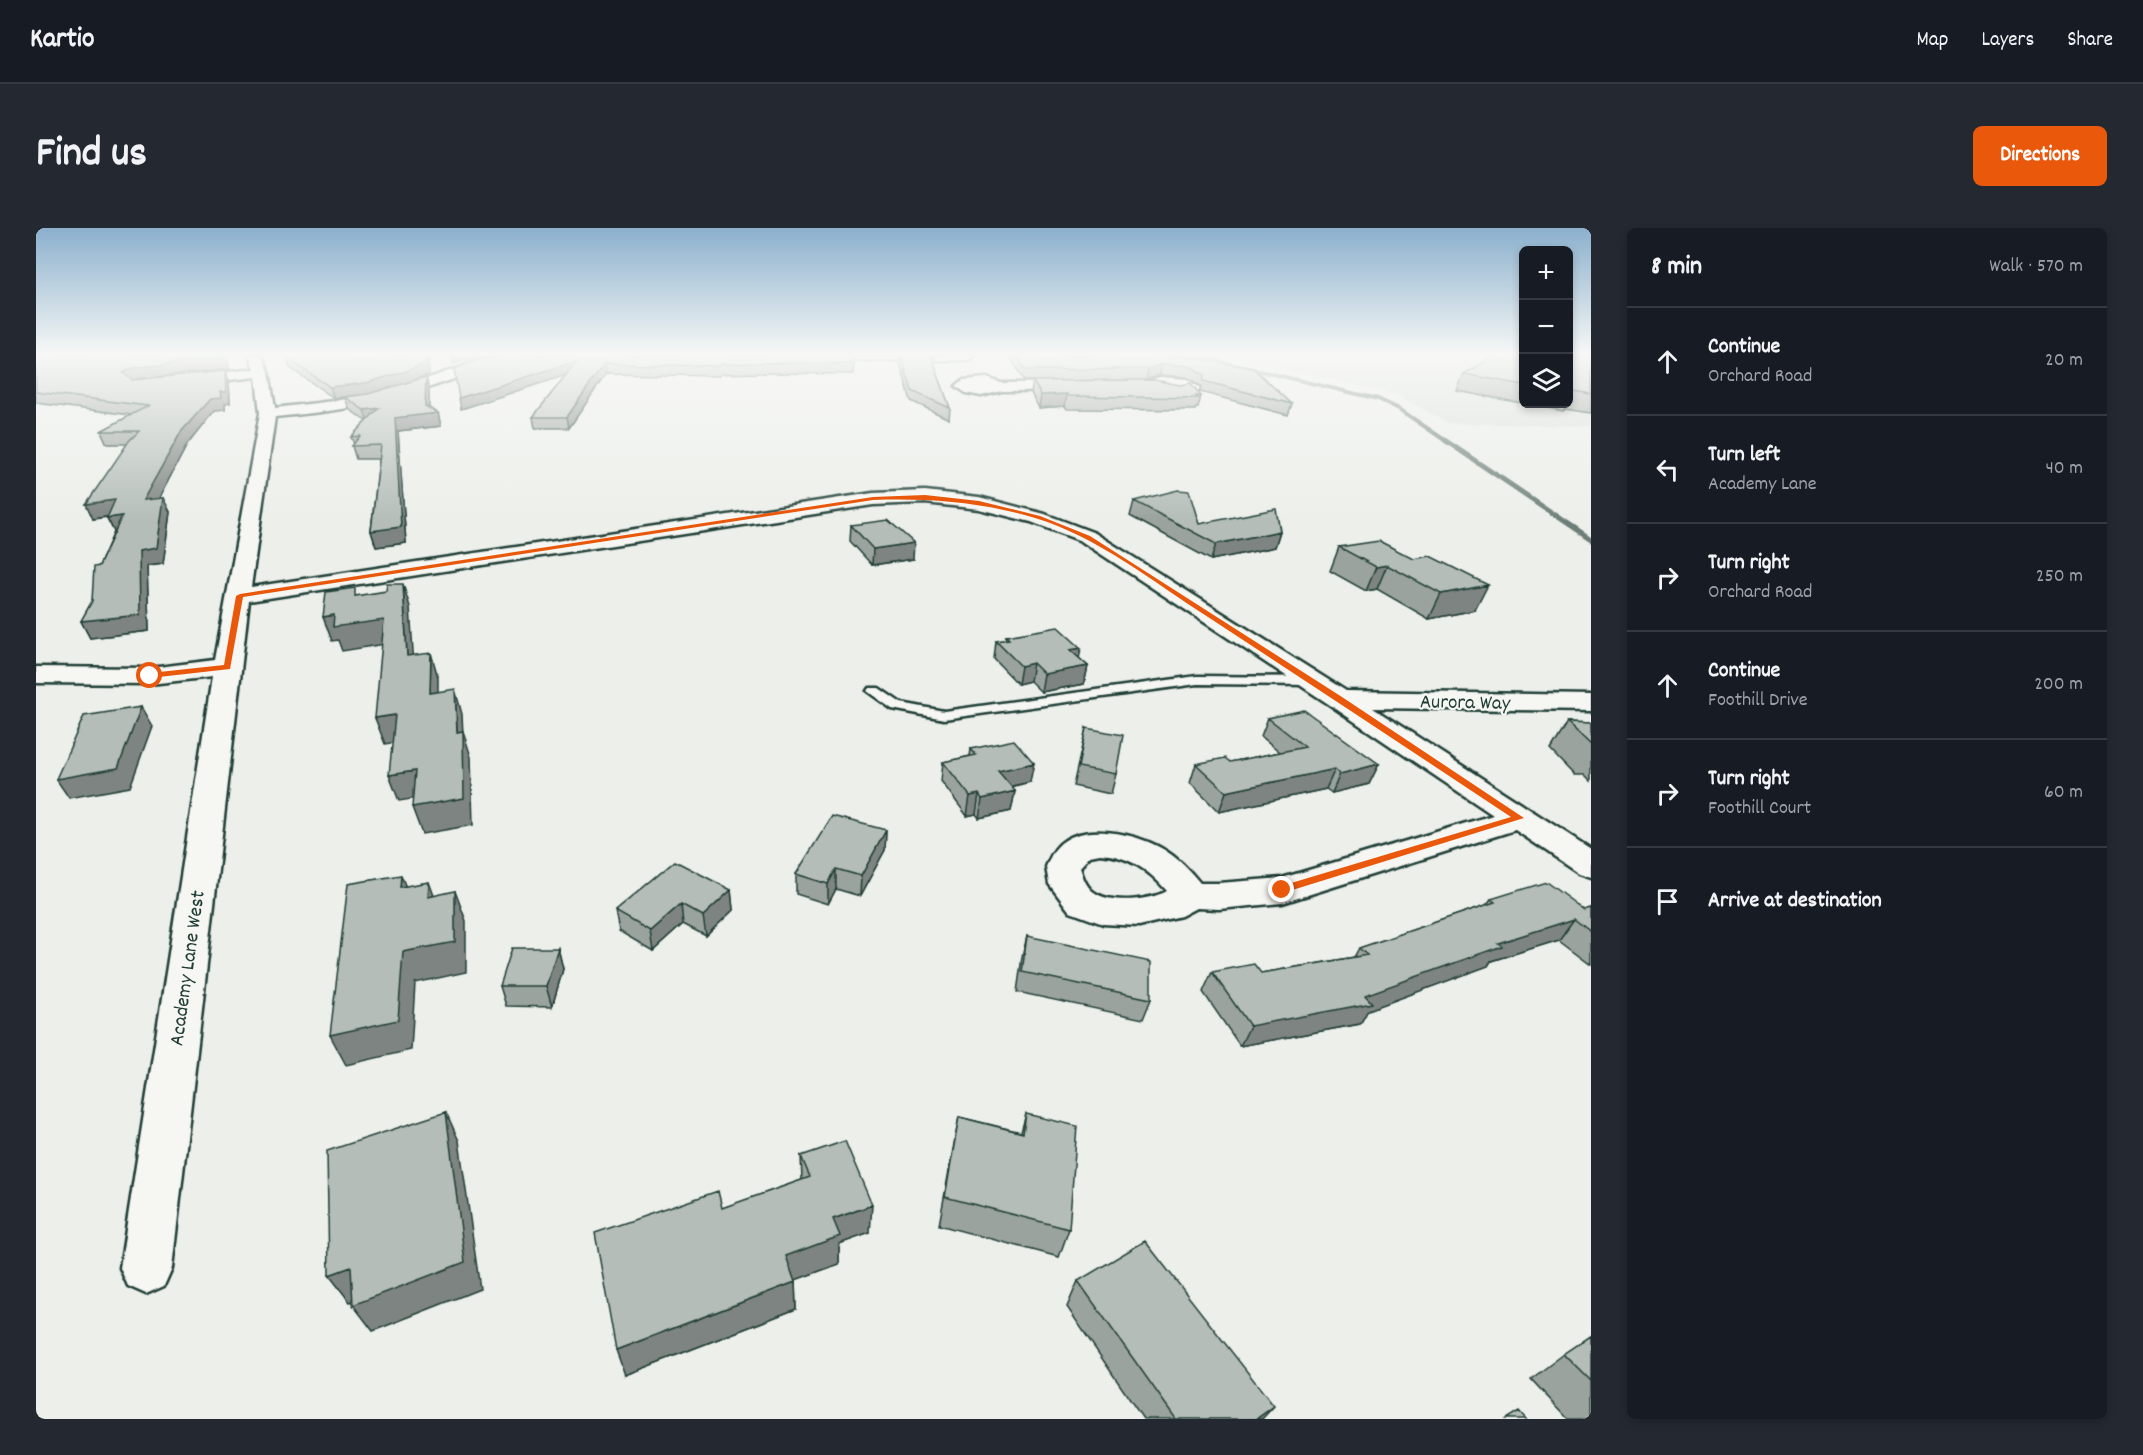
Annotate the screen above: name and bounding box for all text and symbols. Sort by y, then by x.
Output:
text: Kartio [30,21,94,61]
text: Map [1917,26,1948,56]
text: Layers [1981,26,2034,56]
text: Share [2067,26,2113,56]
text: Find us [36,126,147,186]
button: Directions [1973,126,2107,186]
map controls [1519,246,1573,408]
button: + [1519,246,1573,300]
text: 8 min [1651,249,1702,286]
text: Walk · 570 m [1989,253,2083,281]
button: − [1519,300,1573,354]
text: Continue [1708,332,1780,363]
icon: ahead [1651,345,1684,378]
text: 20 m [2045,347,2083,375]
button: layers [1519,354,1573,408]
text: Orchard Road [1708,363,1812,391]
text: Turn left [1708,440,1780,471]
icon: left [1651,453,1684,486]
text: 40 m [2045,455,2083,483]
text: Academy Lane [1708,471,1817,499]
text: Turn right [1708,548,1790,579]
icon: right [1651,561,1684,594]
text: 250 m [2036,563,2083,591]
text: Orchard Road [1708,579,1812,607]
text: Continue [1708,656,1780,687]
route start [136,662,162,688]
icon: ahead [1651,669,1684,702]
text: 200 m [2034,671,2083,699]
text: Foothill Drive [1708,687,1808,715]
street label: Aurora Way [1419,688,1511,720]
text: Turn right [1708,764,1790,795]
icon: right [1651,777,1684,810]
text: 60 m [2044,779,2083,807]
text: Foothill Court [1708,795,1811,823]
route end [1268,876,1294,902]
icon: arrive [1651,885,1684,918]
text: Arrive at destination [1708,886,1882,917]
street label: Academy Lane West [163,889,215,1048]

